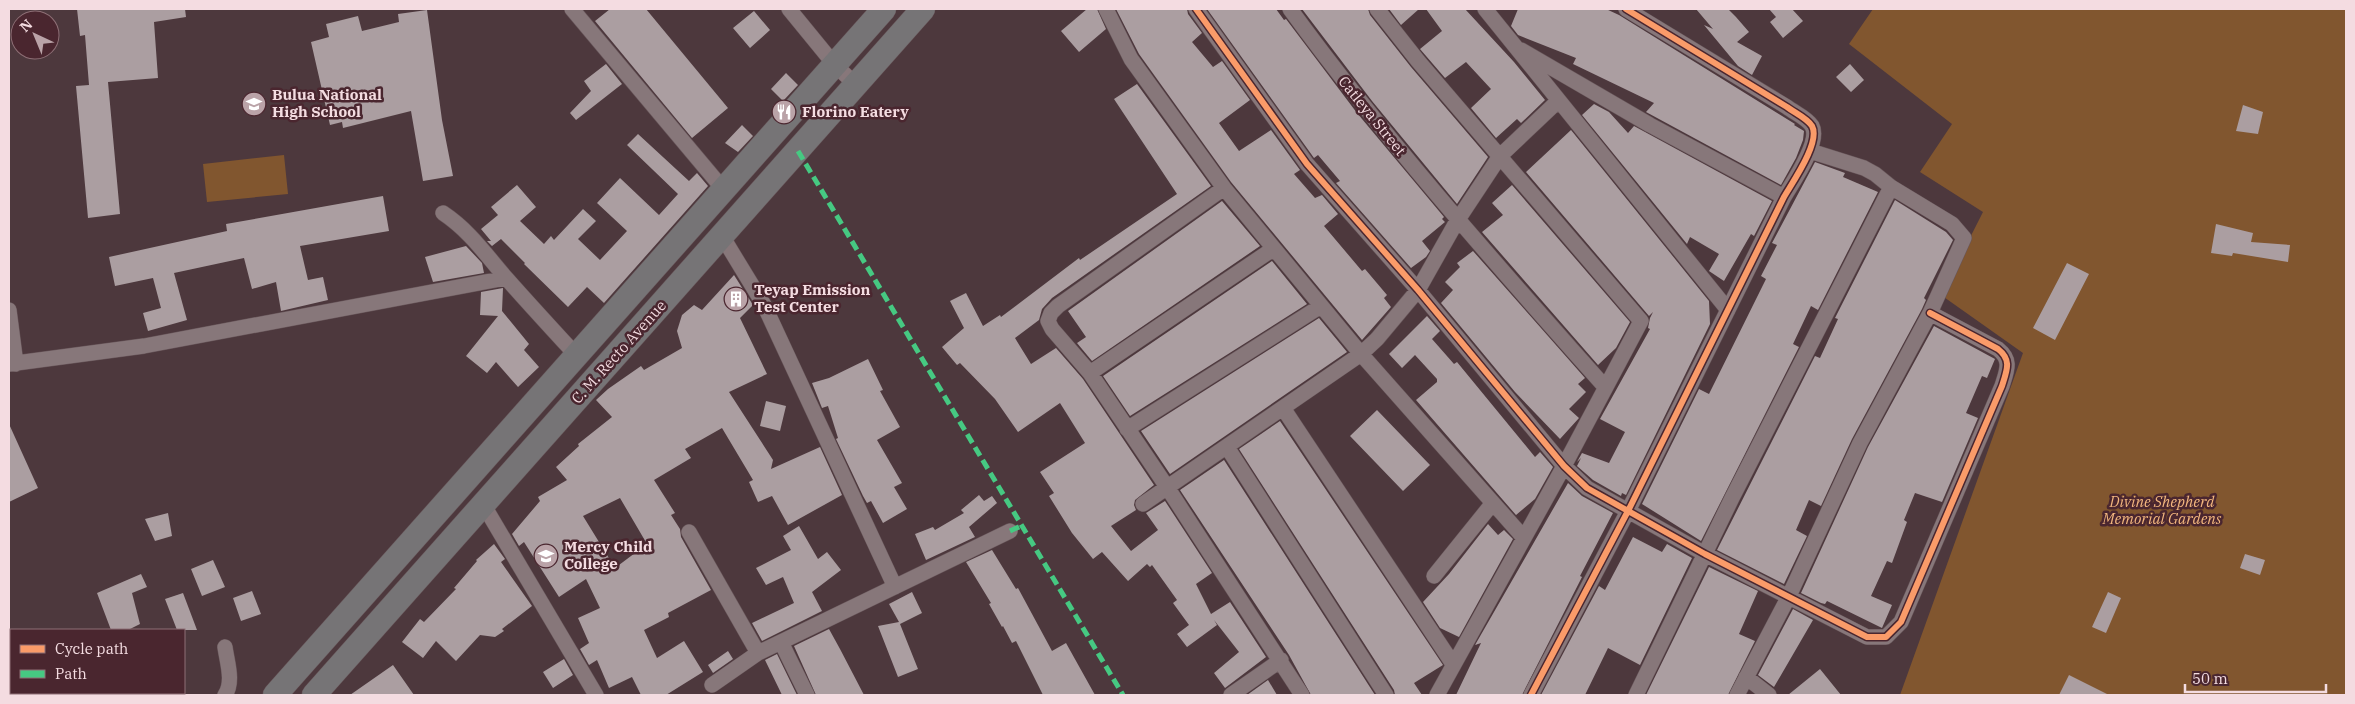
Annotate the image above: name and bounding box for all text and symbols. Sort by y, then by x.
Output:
north arrow [10,10,60,60]
text: N [16,15,36,36]
street label: Catleya Street [1334,72,1410,159]
place label: Bulua National High School [272,85,382,121]
school or university icon: Bulua National High School [241,91,267,117]
restaurant icon: Florino Eatery [771,99,797,125]
place label: Florino Eatery [802,102,909,121]
place label: Teyap Emission Test Center [754,280,871,316]
building icon: Teyap Emission Test Center [723,286,749,312]
street label: C. M. Recto Avenue [567,296,670,407]
park label: Divine Shepherd Memorial Gardens [2102,492,2222,528]
place label: Mercy Child College [564,537,653,573]
school or university icon: Mercy Child College [533,543,559,569]
legend [10,629,185,694]
text: Cycle path [55,639,128,658]
scale bar [2185,662,2326,694]
text: Path [55,664,87,683]
text: 50 m [2192,669,2228,688]

